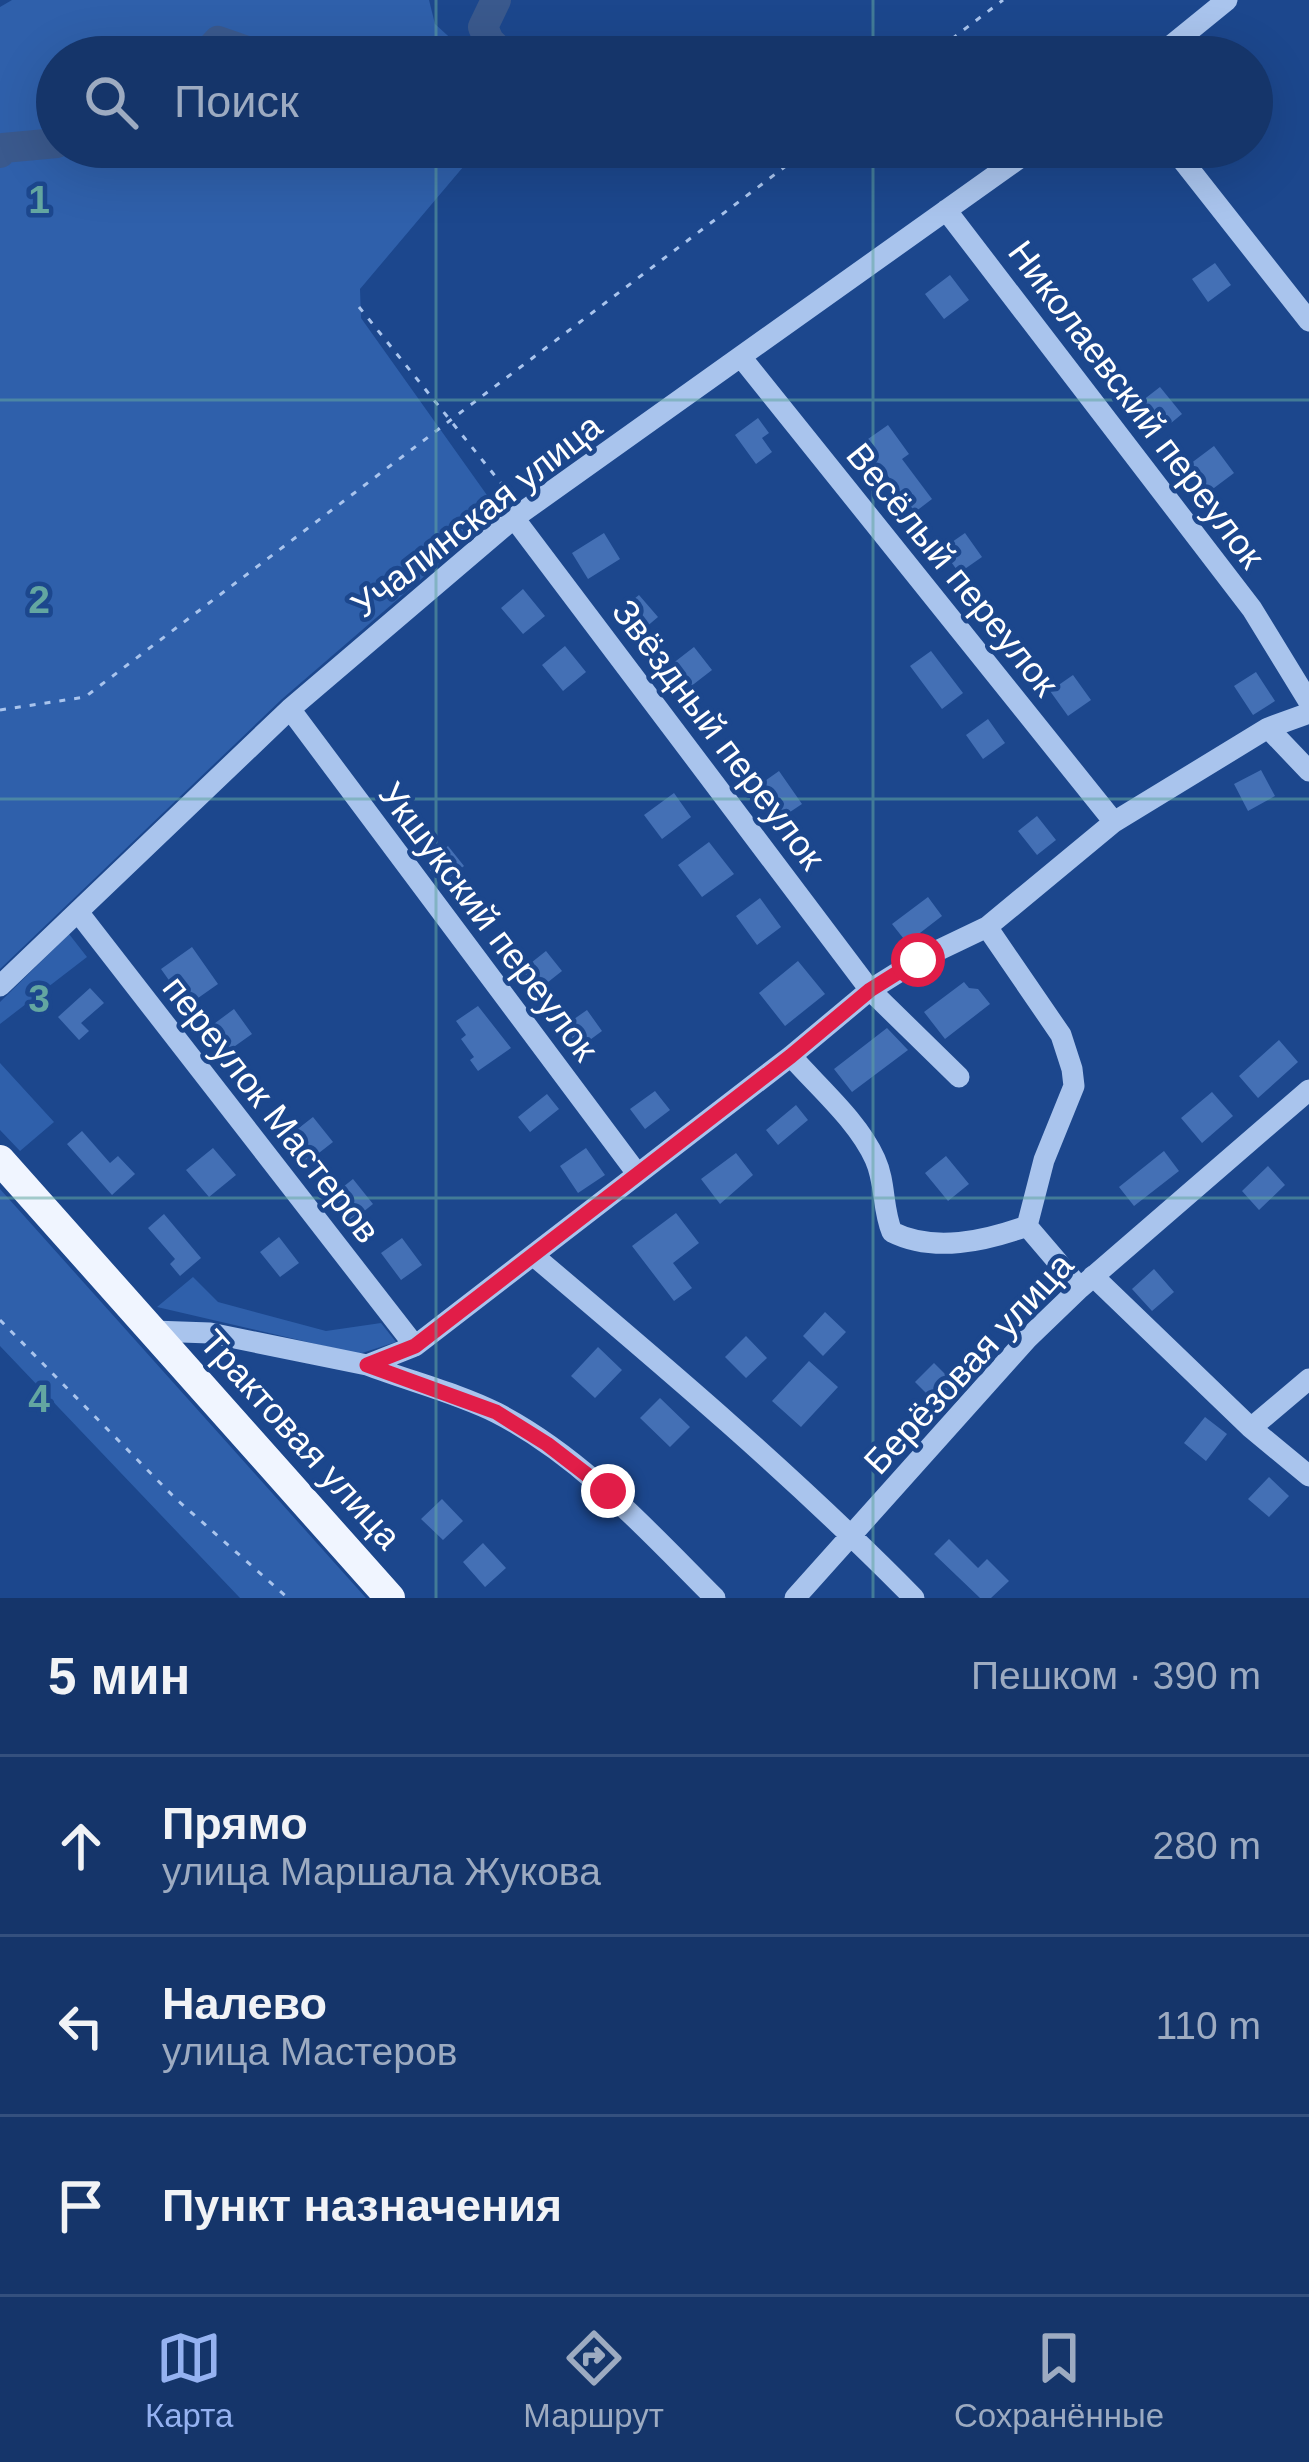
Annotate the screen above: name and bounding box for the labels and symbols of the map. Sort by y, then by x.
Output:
text: 1 [28,178,50,221]
street label: Николаевский переулок [1000,233,1273,576]
street label: Учалинская улица [343,405,610,626]
street label: Весёлый переулок [838,435,1067,704]
text: 2 [28,578,50,621]
street label: Звёздный переулок [604,591,834,877]
street label: Укшукский переулок [371,774,607,1069]
route start [891,933,945,987]
street label: переулок Мастеров [155,968,388,1251]
text: 3 [28,977,50,1020]
street label: Берёзовая улица [856,1244,1082,1482]
street label: Трактовая улица [192,1322,410,1558]
text: 4 [28,1377,50,1420]
route end [581,1464,635,1518]

